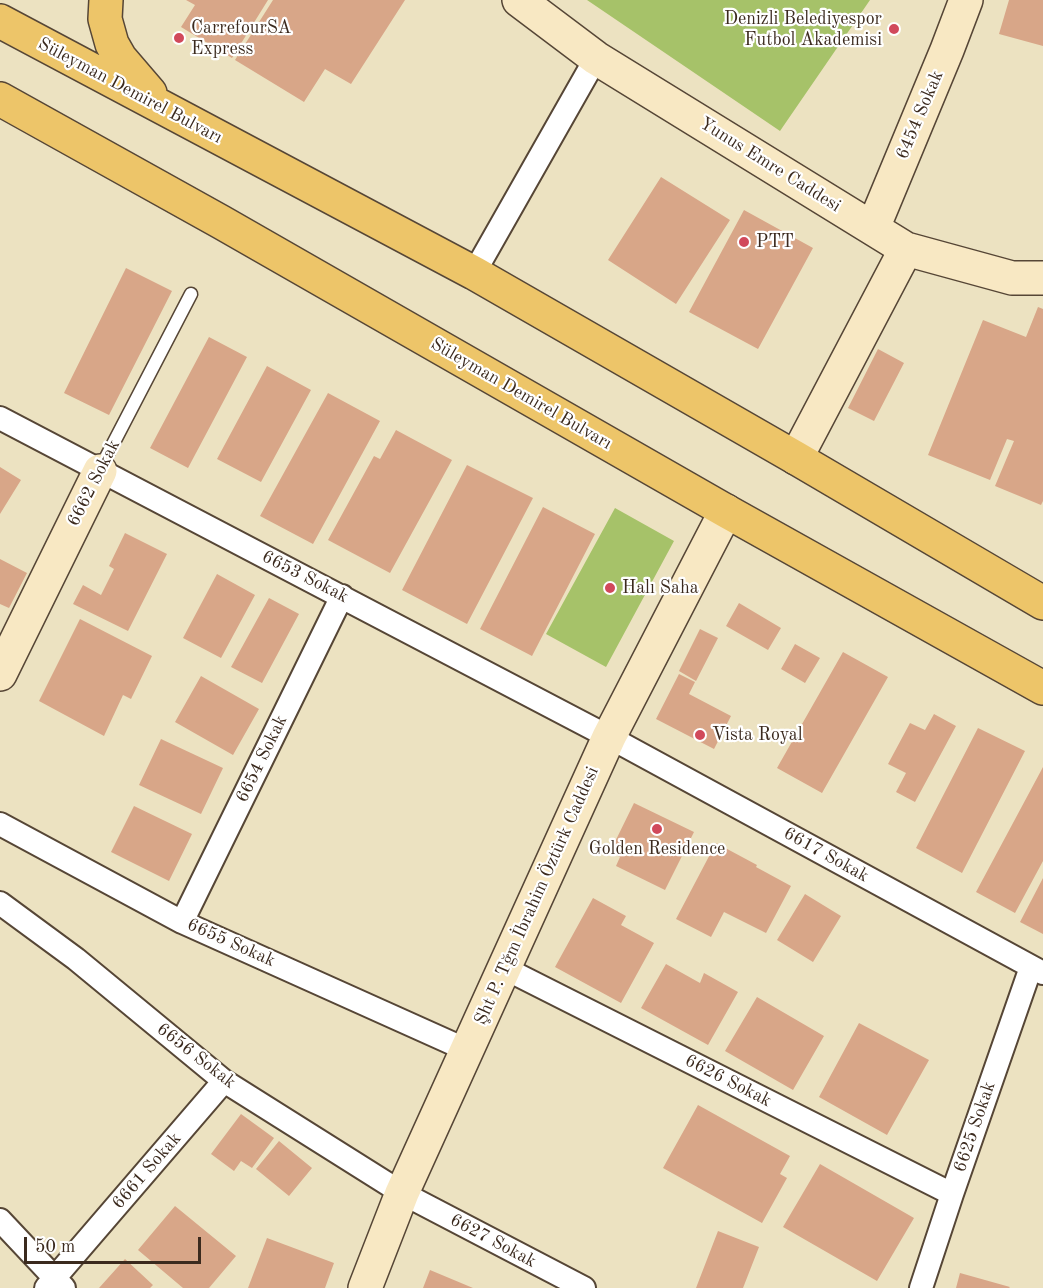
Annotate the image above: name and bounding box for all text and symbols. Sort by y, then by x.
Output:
place label: Denizli Belediyespor Futbol Akademisi [724,8,882,50]
place label: CarrefourSA Express [191,17,291,60]
marker: Denizli Belediyespor Futbol Akademisi [887,22,901,36]
marker: CarrefourSA Express [172,31,186,45]
street label: Süleyman Demirel Bulvarı [34,33,226,149]
street label: 6454 Sokak [892,67,948,163]
street label: Yunus Emre Caddesi [695,113,845,217]
place label: PTT [756,231,794,253]
marker: PTT [737,235,751,249]
street label: Süleyman Demirel Bulvarı [427,333,615,455]
street label: 6662 Sokak [63,436,125,530]
street label: 6653 Sokak [258,546,352,608]
place label: Halı Saha [622,577,699,599]
marker: Halı Saha [603,581,617,595]
street label: 6654 Sokak [232,712,292,806]
place label: Vista Royal [712,724,803,746]
marker: Vista Royal [693,728,707,742]
street label: Şht P. Tğm İbrahim Öztürk Caddesi [470,764,604,1028]
marker: Golden Residence [650,822,664,836]
street label: 6617 Sokak [779,823,873,887]
place label: Golden Residence [589,838,725,860]
street label: 6655 Sokak [183,914,279,972]
street label: 6656 Sokak [152,1018,240,1094]
street label: 6626 Sokak [681,1050,775,1112]
street label: 6625 Sokak [949,1079,1001,1175]
street label: 6661 Sokak [108,1128,186,1214]
street label: 6627 Sokak [446,1209,540,1273]
scale bar [27,1225,204,1263]
text: 50 m [35,1238,75,1256]

